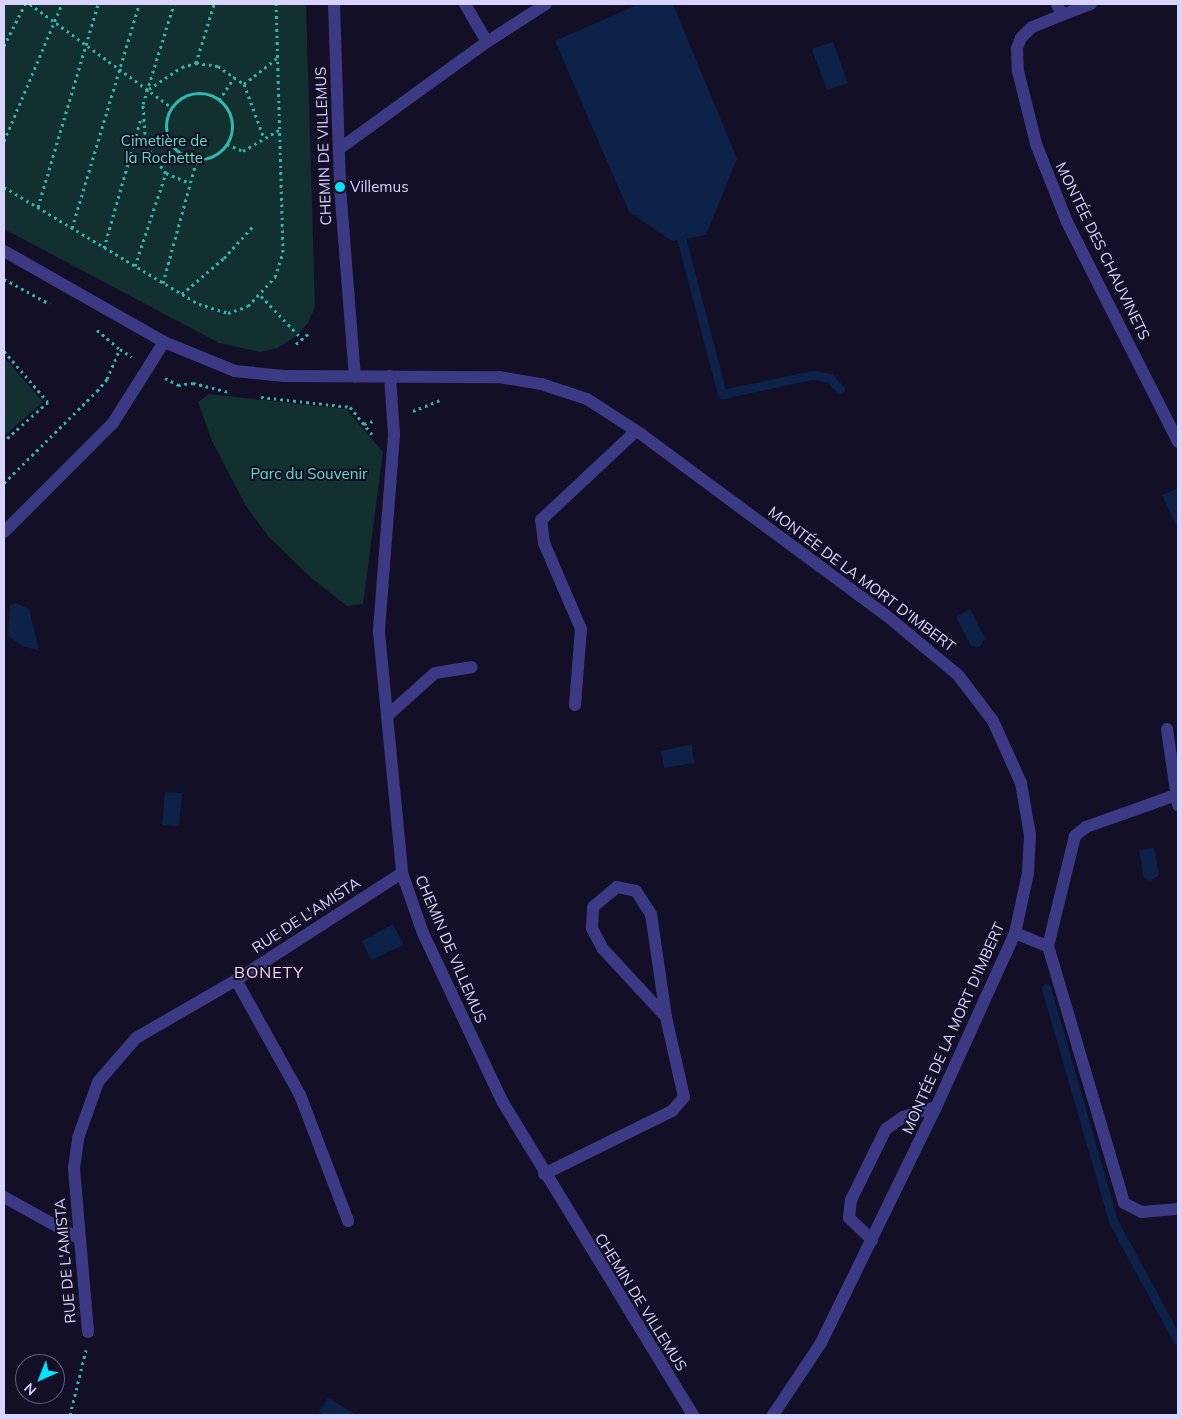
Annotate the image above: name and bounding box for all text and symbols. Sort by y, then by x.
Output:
street label: CHEMIN DE VILLEMUS [311,66,335,226]
park label: Cimetière de la Rochette [121,131,207,166]
street label: MONTÉE DES CHAUVINETS [1052,159,1154,343]
place label: Villemus [350,178,409,196]
marker: Villemus [334,181,346,193]
park label: Parc du Souvenir [250,465,368,483]
street label: MONTÉE DE LA MORT D'IMBERT [765,503,959,655]
street label: CHEMIN DE VILLEMUS [412,872,490,1026]
street label: RUE DE L'AMISTA [249,873,363,957]
street label: MONTÉE DE LA MORT D'IMBERT [898,919,1008,1137]
district label: BONETY [233,962,305,982]
street label: RUE DE L'AMISTA [51,1198,79,1324]
street label: CHEMIN DE VILLEMUS [591,1230,691,1374]
north arrow [15,1354,65,1404]
text: N [20,1379,40,1399]

